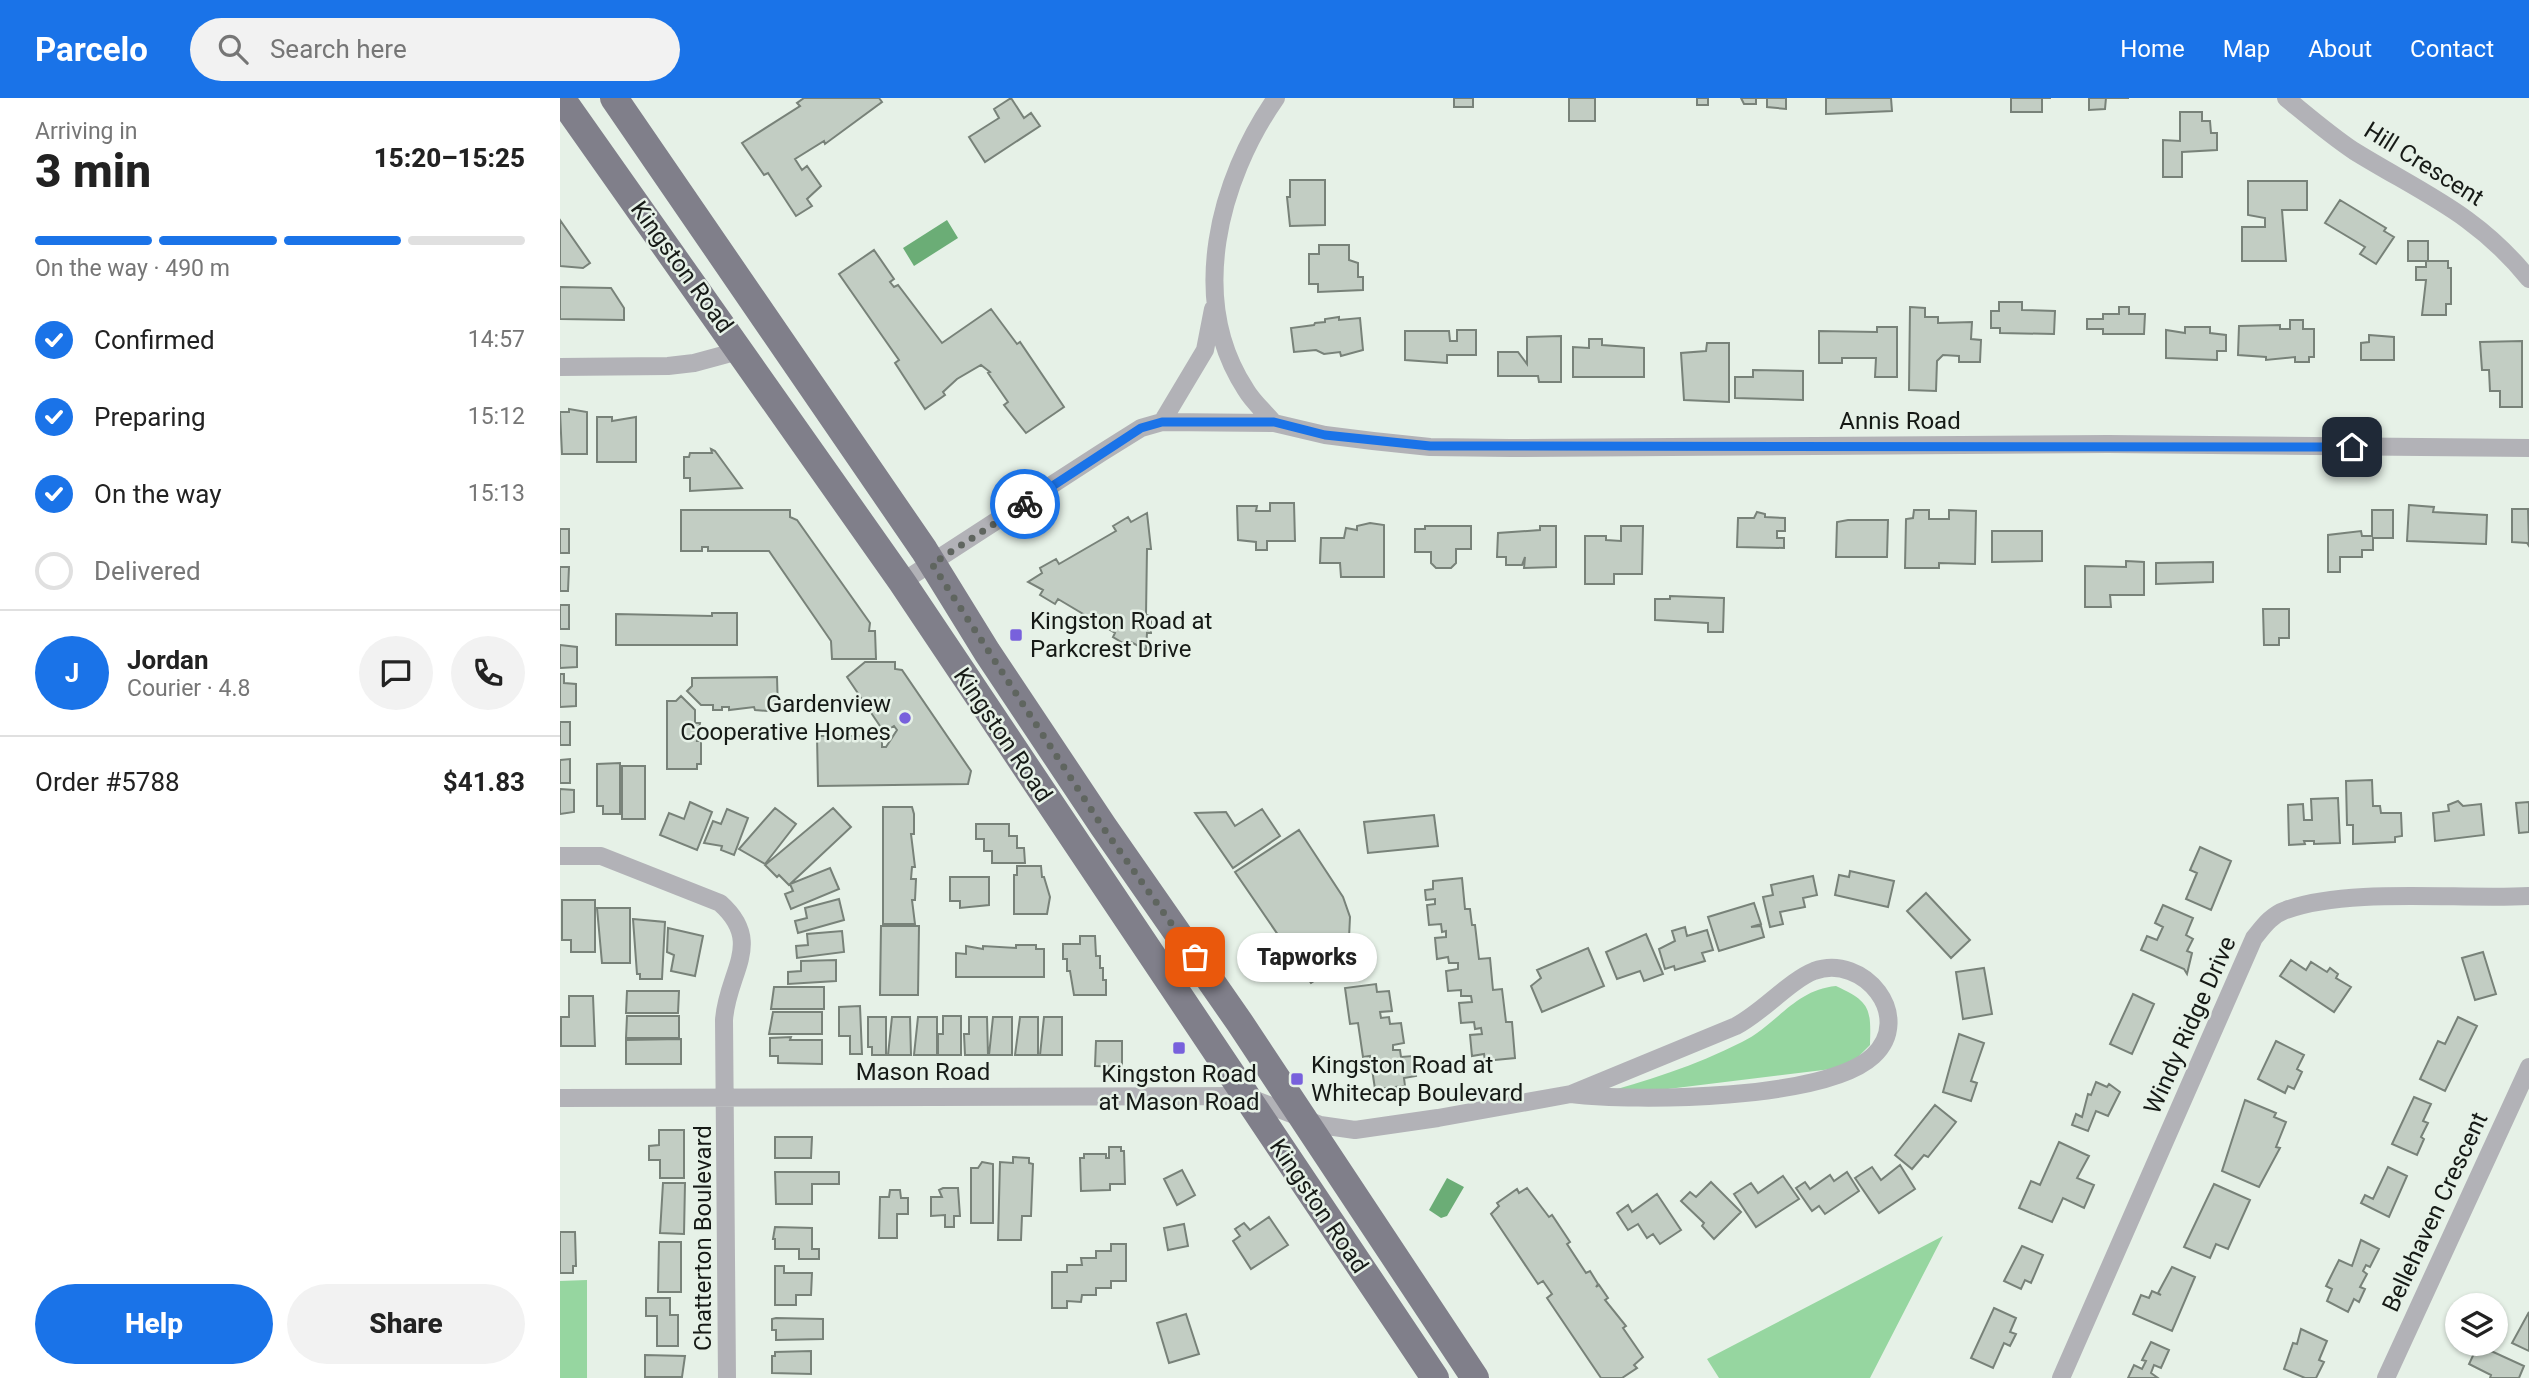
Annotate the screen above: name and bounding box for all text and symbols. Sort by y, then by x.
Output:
search box [190,18,680,81]
text: Parcelo [35,30,148,69]
icon: search [214,30,252,68]
text: Search here [270,34,407,64]
text: Home [2120,35,2185,63]
text: Map [2223,35,2270,63]
text: About [2308,35,2372,63]
text: Contact [2410,35,2494,63]
street label: Hill Crescent [2359,116,2489,212]
text: Arriving in [35,118,138,145]
text: 15:20–15:25 [374,143,525,173]
text: 3 min [35,144,151,198]
street label: Kingston Road [625,196,739,338]
text: On the way · 490 m [35,255,230,282]
icon: check [35,321,73,359]
text: Confirmed [94,325,215,355]
text: 14:57 [468,326,525,353]
icon: check [35,398,73,436]
text: Preparing [94,402,206,432]
text: 15:12 [468,403,525,430]
street label: Annis Road [1839,407,1961,435]
pin [2322,417,2382,477]
icon: home [2333,428,2371,466]
courier [990,469,1060,539]
icon: check [35,475,73,513]
text: On the way [94,479,222,509]
text: 15:13 [468,480,525,507]
icon: bike [1006,485,1044,523]
text: Delivered [94,556,201,586]
place label: Kingston Road at Parkcrest Drive [1030,607,1213,663]
marker: Kingston Road at Parkcrest Drive [1008,627,1024,643]
button: chat [359,636,433,710]
button: phone [451,636,525,710]
text: Jordan [127,645,209,675]
text: J [65,658,79,688]
street label: Kingston Road [948,663,1058,807]
text: Courier · 4.8 [127,675,250,702]
place label: Gardenview Cooperative Homes [680,690,891,746]
marker: Gardenview Cooperative Homes [897,710,913,726]
text: Order #5788 [35,767,180,797]
text: $41.83 [443,767,525,797]
pin [1165,927,1225,987]
callout: Tapworks [1237,932,1377,982]
street label: Windy Ridge Drive [2138,932,2242,1118]
icon: bag [1176,938,1214,976]
text: Tapworks [1257,944,1357,971]
marker: Kingston Road at Mason Road [1171,1040,1187,1056]
place label: Kingston Road at Whitecap Boulevard [1311,1051,1523,1107]
street label: Mason Road [856,1058,990,1086]
place label: Kingston Road at Mason Road [1098,1060,1260,1116]
marker: Kingston Road at Whitecap Boulevard [1289,1071,1305,1087]
street label: Bellehaven Crescent [2377,1108,2494,1316]
street label: Chatterton Boulevard [689,1125,717,1351]
street label: Kingston Road [1264,1134,1374,1278]
button: Help [35,1284,273,1364]
button: Share [287,1284,525,1364]
map controls [2445,1293,2508,1356]
button: layers [2445,1293,2508,1356]

